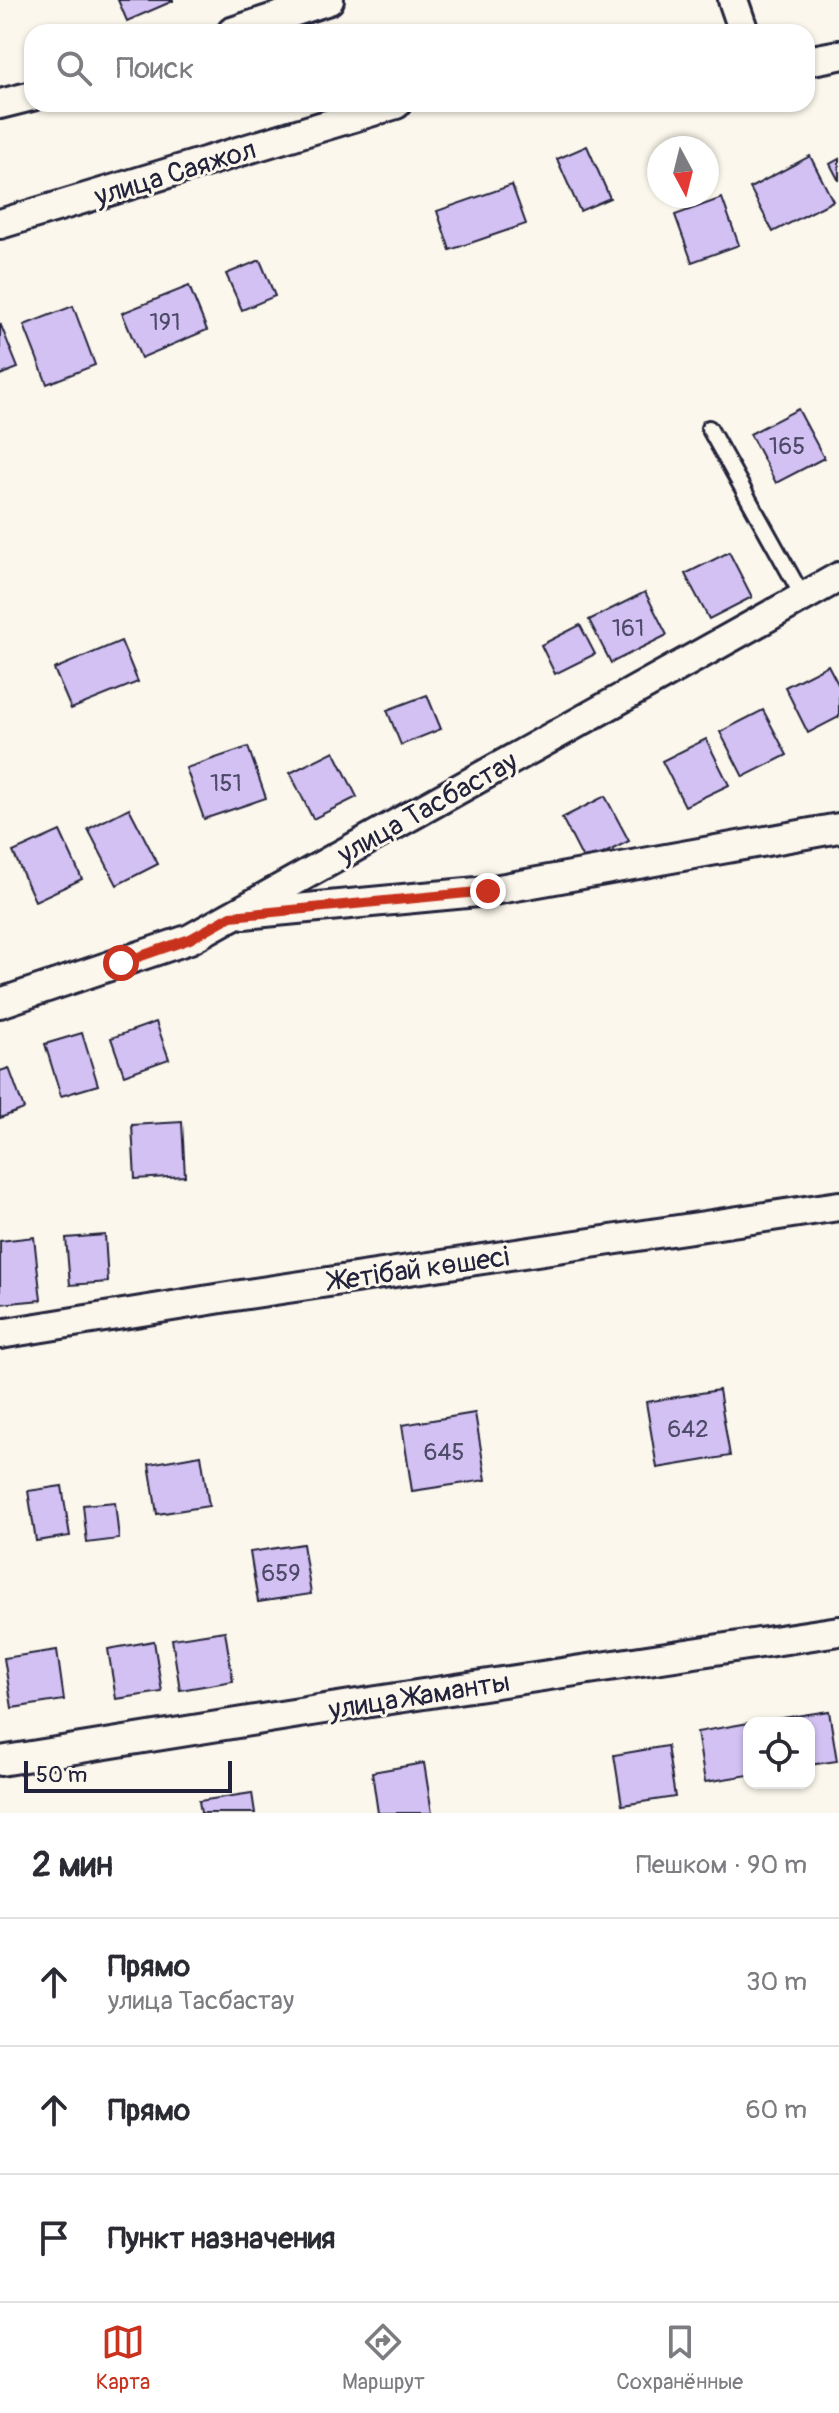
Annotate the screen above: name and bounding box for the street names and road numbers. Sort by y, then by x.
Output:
street label: улица Саяжол [90,132,260,215]
street label: улица Тасбастау [331,744,524,873]
street label: Жетібай көшесі [323,1240,511,1300]
street label: улица Жаманты [325,1665,512,1728]

